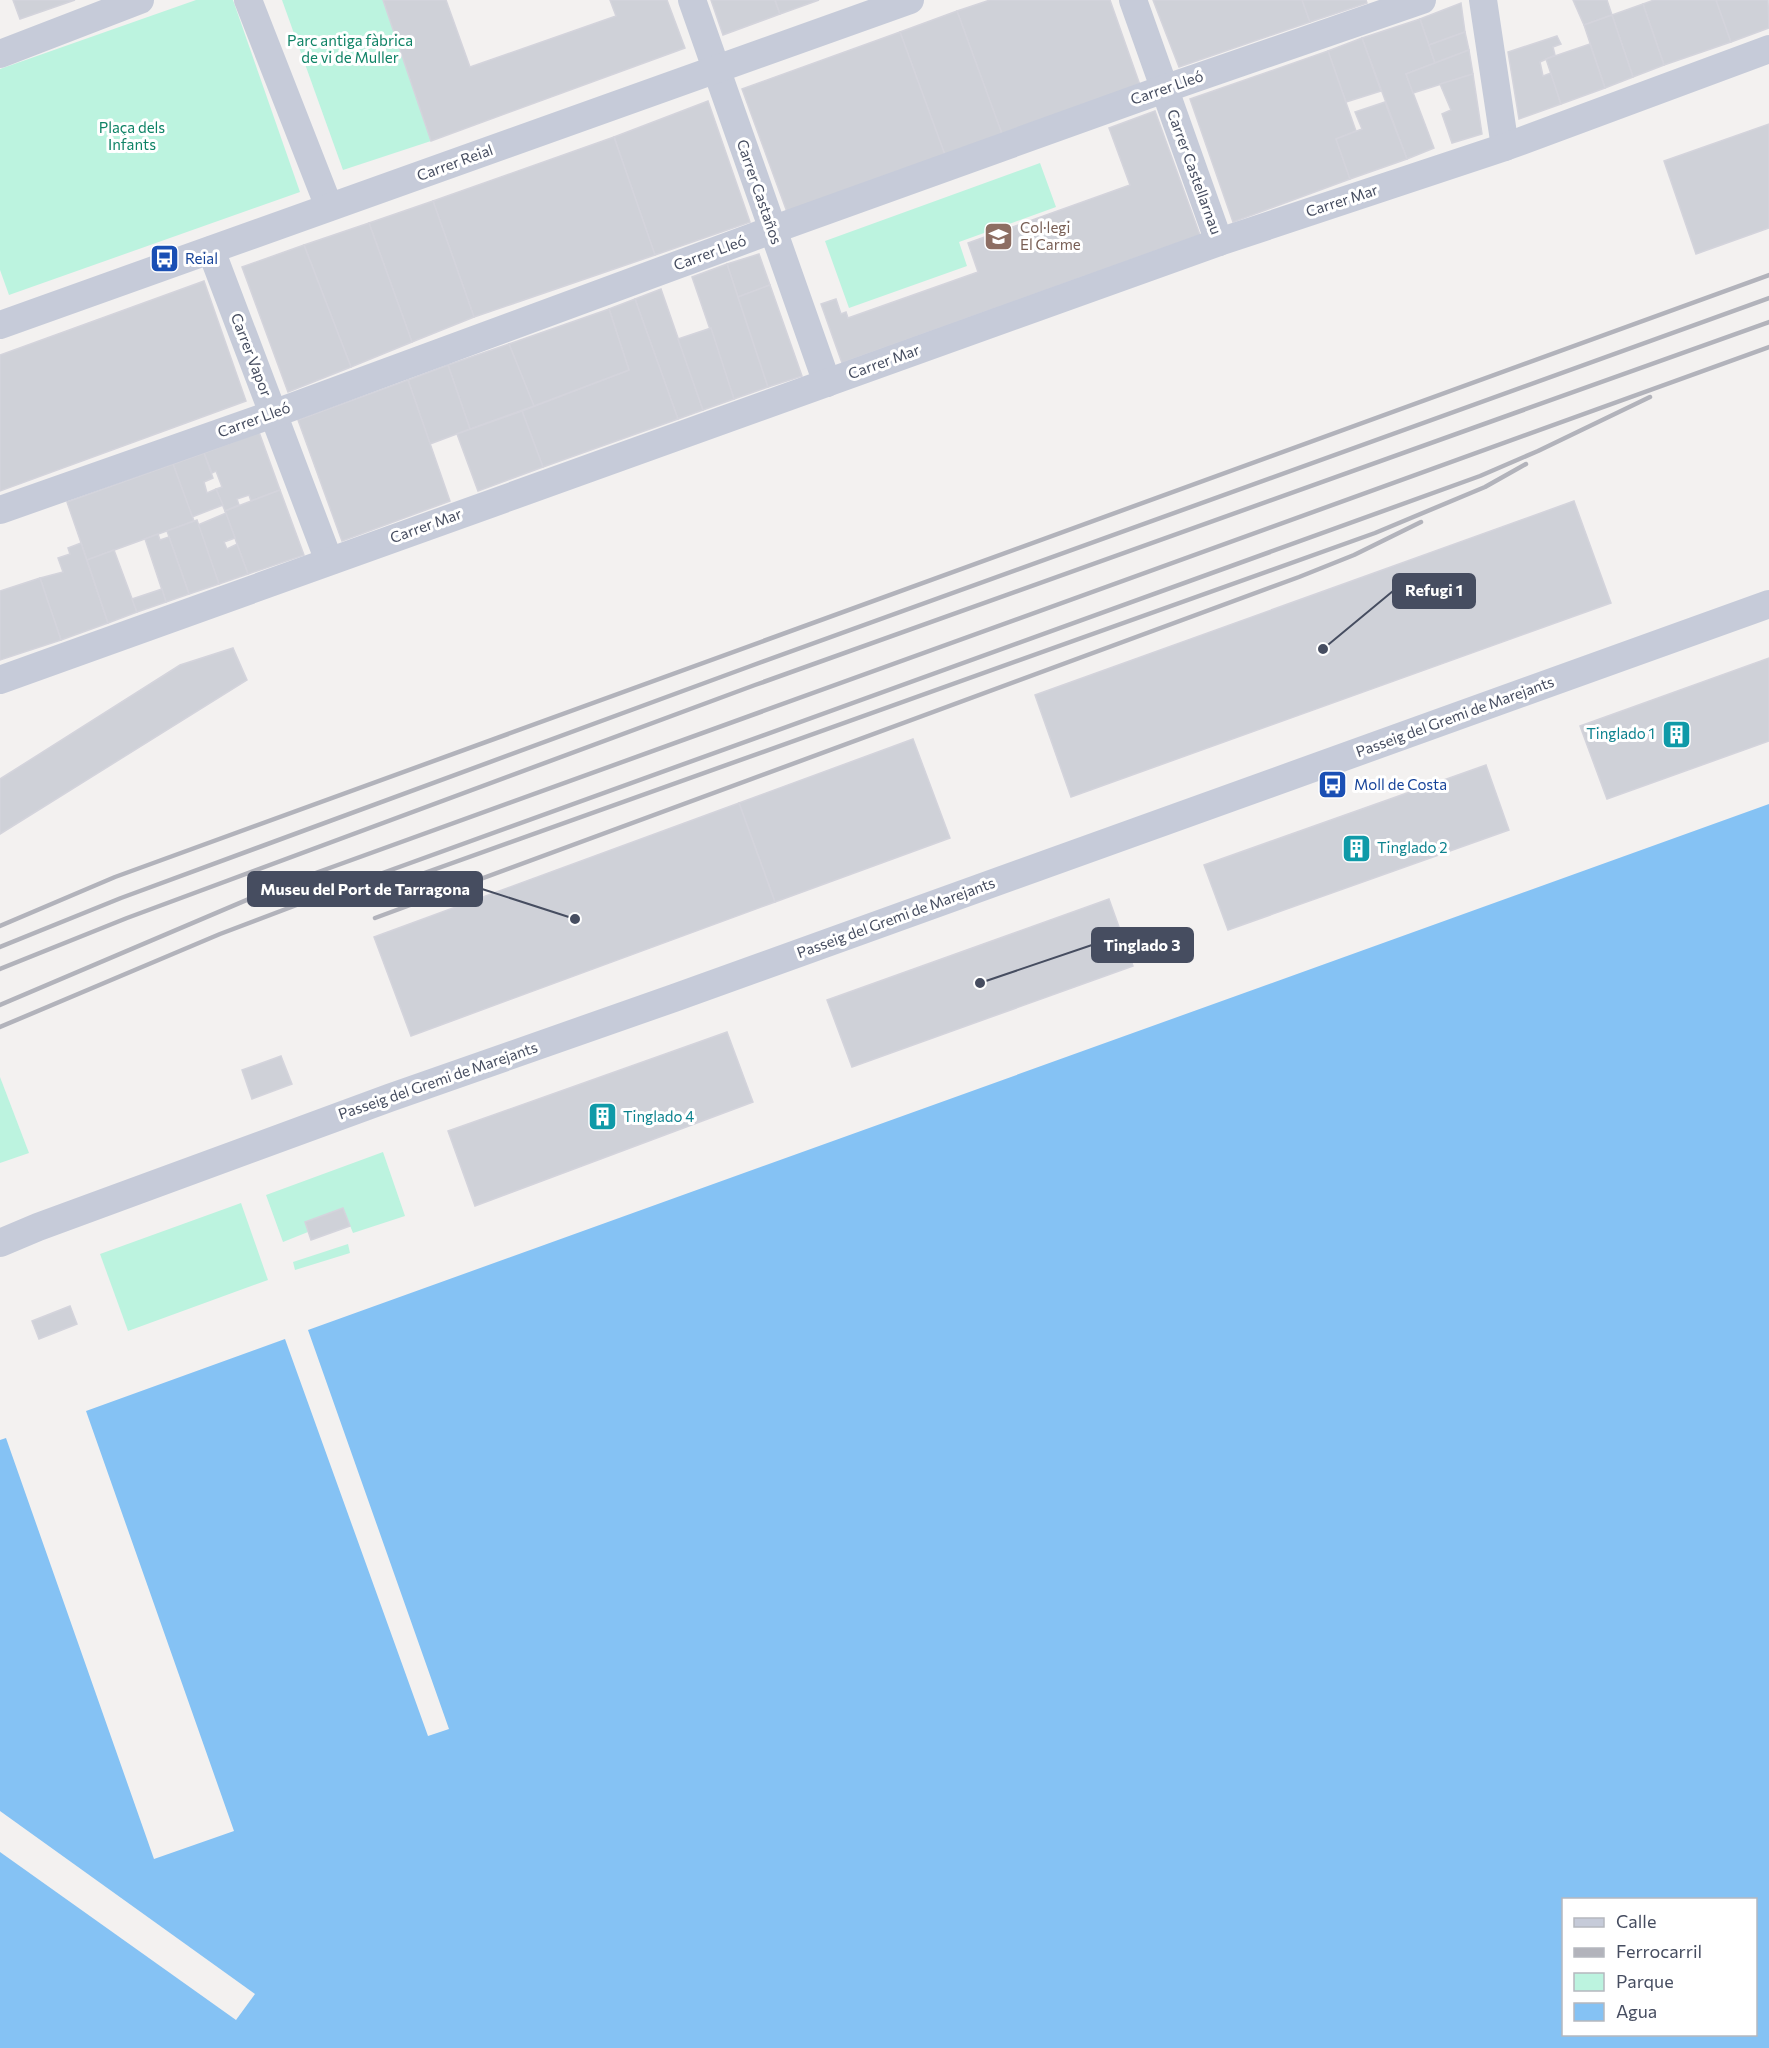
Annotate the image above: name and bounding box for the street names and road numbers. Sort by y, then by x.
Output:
street label: Carrer Lleó [1128,66,1206,108]
street label: Carrer Castellarnau [1164,107,1226,237]
street label: Carrer Castaños [734,137,786,247]
street label: Carrer Reial [414,140,495,184]
street label: Carrer Mar [1303,180,1380,220]
street label: Carrer Lleó [671,231,748,273]
street label: Carrer Vapor [228,310,276,399]
street label: Carrer Mar [845,340,922,382]
street label: Carrer Lleó [215,398,292,440]
street label: Carrer Mar [387,504,464,546]
street label: Passeig del Gremi de Marejants [1353,672,1556,760]
street label: Passeig del Gremi de Marejants [794,873,997,961]
street label: Passeig del Gremi de Marejants [336,1037,540,1123]

